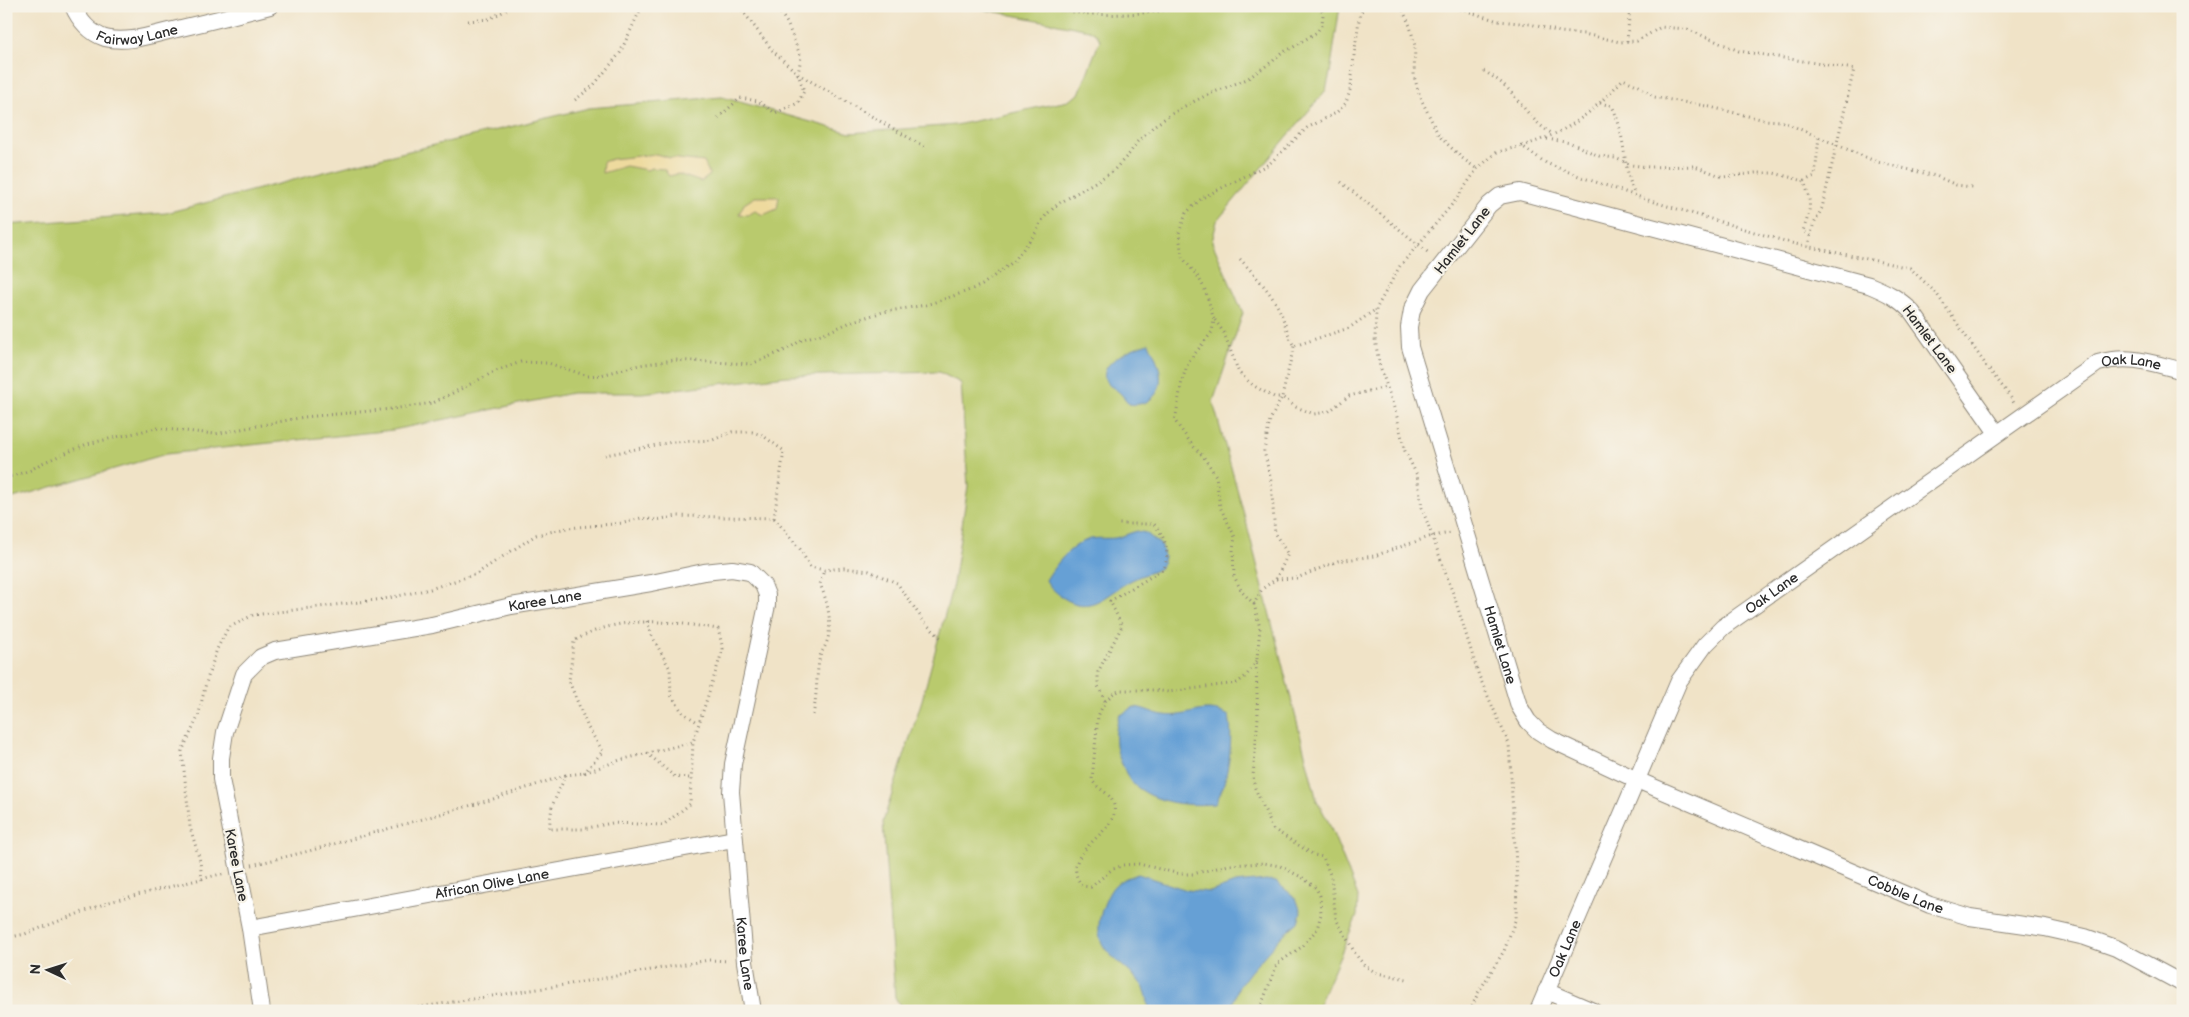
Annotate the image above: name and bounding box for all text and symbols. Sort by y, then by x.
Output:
street label: Fairway Lane [93,21,180,49]
street label: Hamlet Lane [1431,203,1494,277]
street label: Hamlet Lane [1898,302,1961,377]
street label: Oak Lane [2100,351,2163,374]
street label: Oak Lane [1742,569,1802,618]
street label: Karee Lane [507,587,583,615]
street label: Hamlet Lane [1480,604,1520,686]
street label: Karee Lane [221,827,252,903]
street label: African Olive Lane [434,865,550,903]
street label: Cobble Lane [1865,871,1945,918]
street label: Karee Lane [732,916,757,992]
street label: Oak Lane [1545,917,1585,980]
north arrow [22,944,72,994]
text: N [27,963,44,975]

